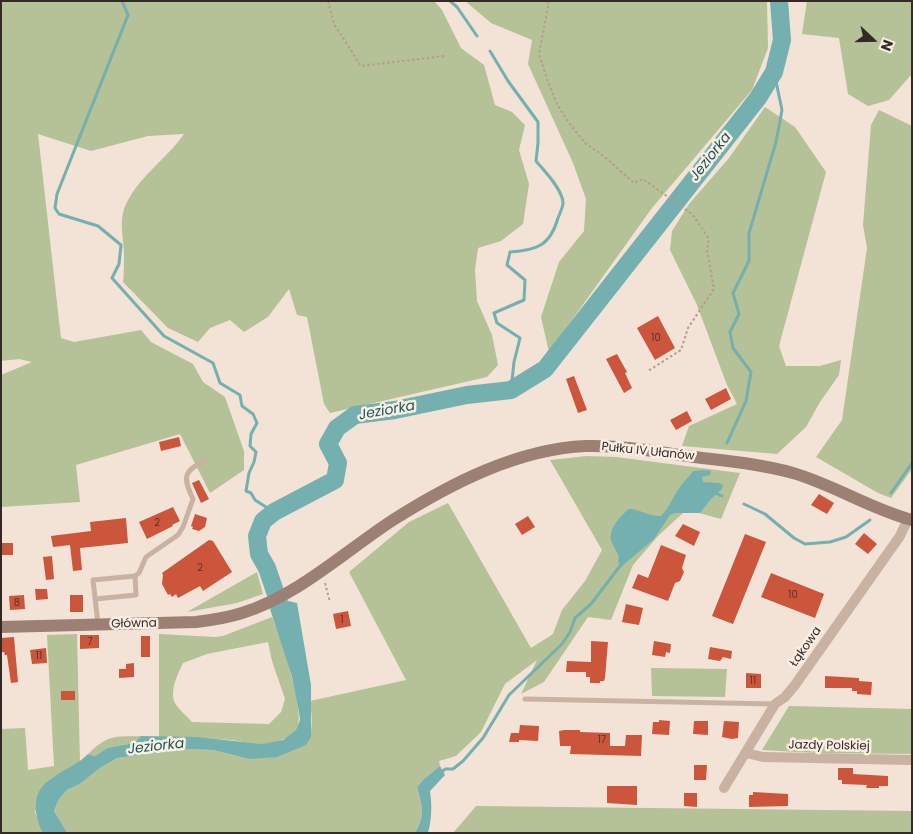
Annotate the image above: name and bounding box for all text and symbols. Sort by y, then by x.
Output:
north arrow [848,15,898,65]
text: N [876,37,898,54]
water label: Jeziorka [687,129,735,185]
house number: 10 [651,332,661,344]
water label: Jeziorka [358,398,416,424]
street label: Pułku IV Ułanów [601,440,695,464]
house number: 2 [154,517,160,529]
house number: 2 [197,562,203,574]
house number: 10 [788,589,798,601]
house number: 8 [14,597,20,609]
house number: 1 [340,614,344,626]
street label: Główna [111,616,157,632]
street label: Łąkowa [787,624,825,670]
house number: 7 [87,636,93,648]
house number: 11 [36,650,42,662]
house number: 11 [750,675,756,687]
house number: 17 [598,734,606,746]
water label: Jeziorka [127,736,185,758]
street label: Jazdy Polskiej [788,738,870,754]

